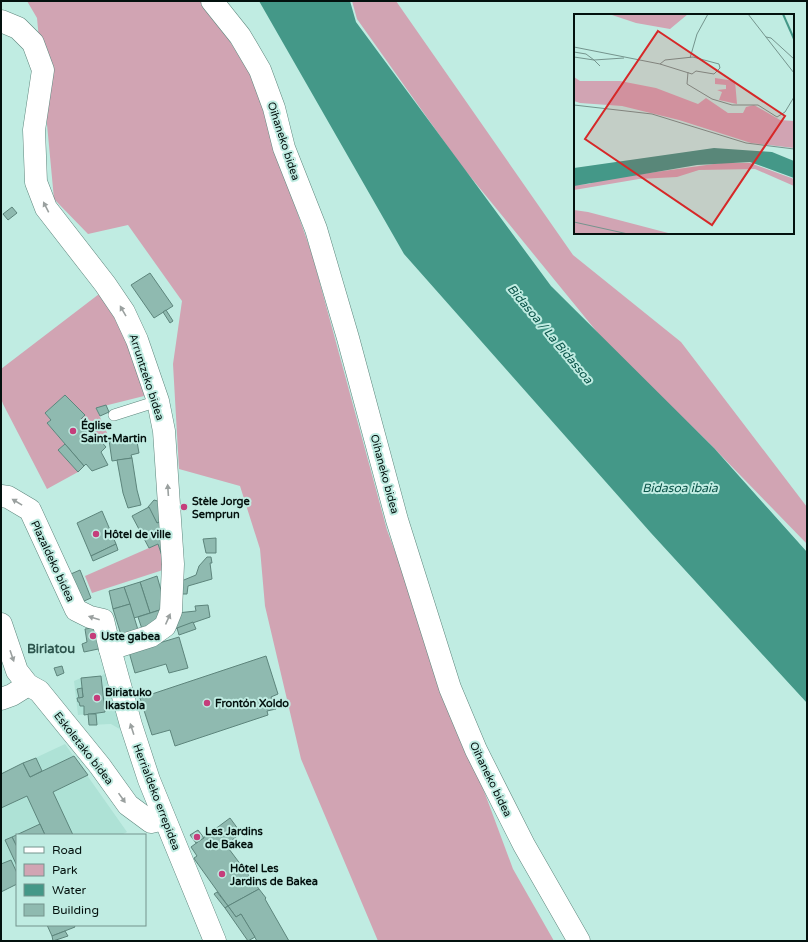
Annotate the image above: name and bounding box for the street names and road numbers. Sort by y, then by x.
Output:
street label: Oihaneko bidea [265,100,302,182]
street label: Arruntzeko bidea [126,332,167,422]
street label: Oihaneko bidea [368,433,401,515]
street label: Plazaldeko bidea [28,518,77,604]
street label: Eskoletako bidea [51,709,116,787]
street label: Oihaneko bidea [467,740,514,819]
street label: Herrialdeko errepidea [130,742,183,852]

